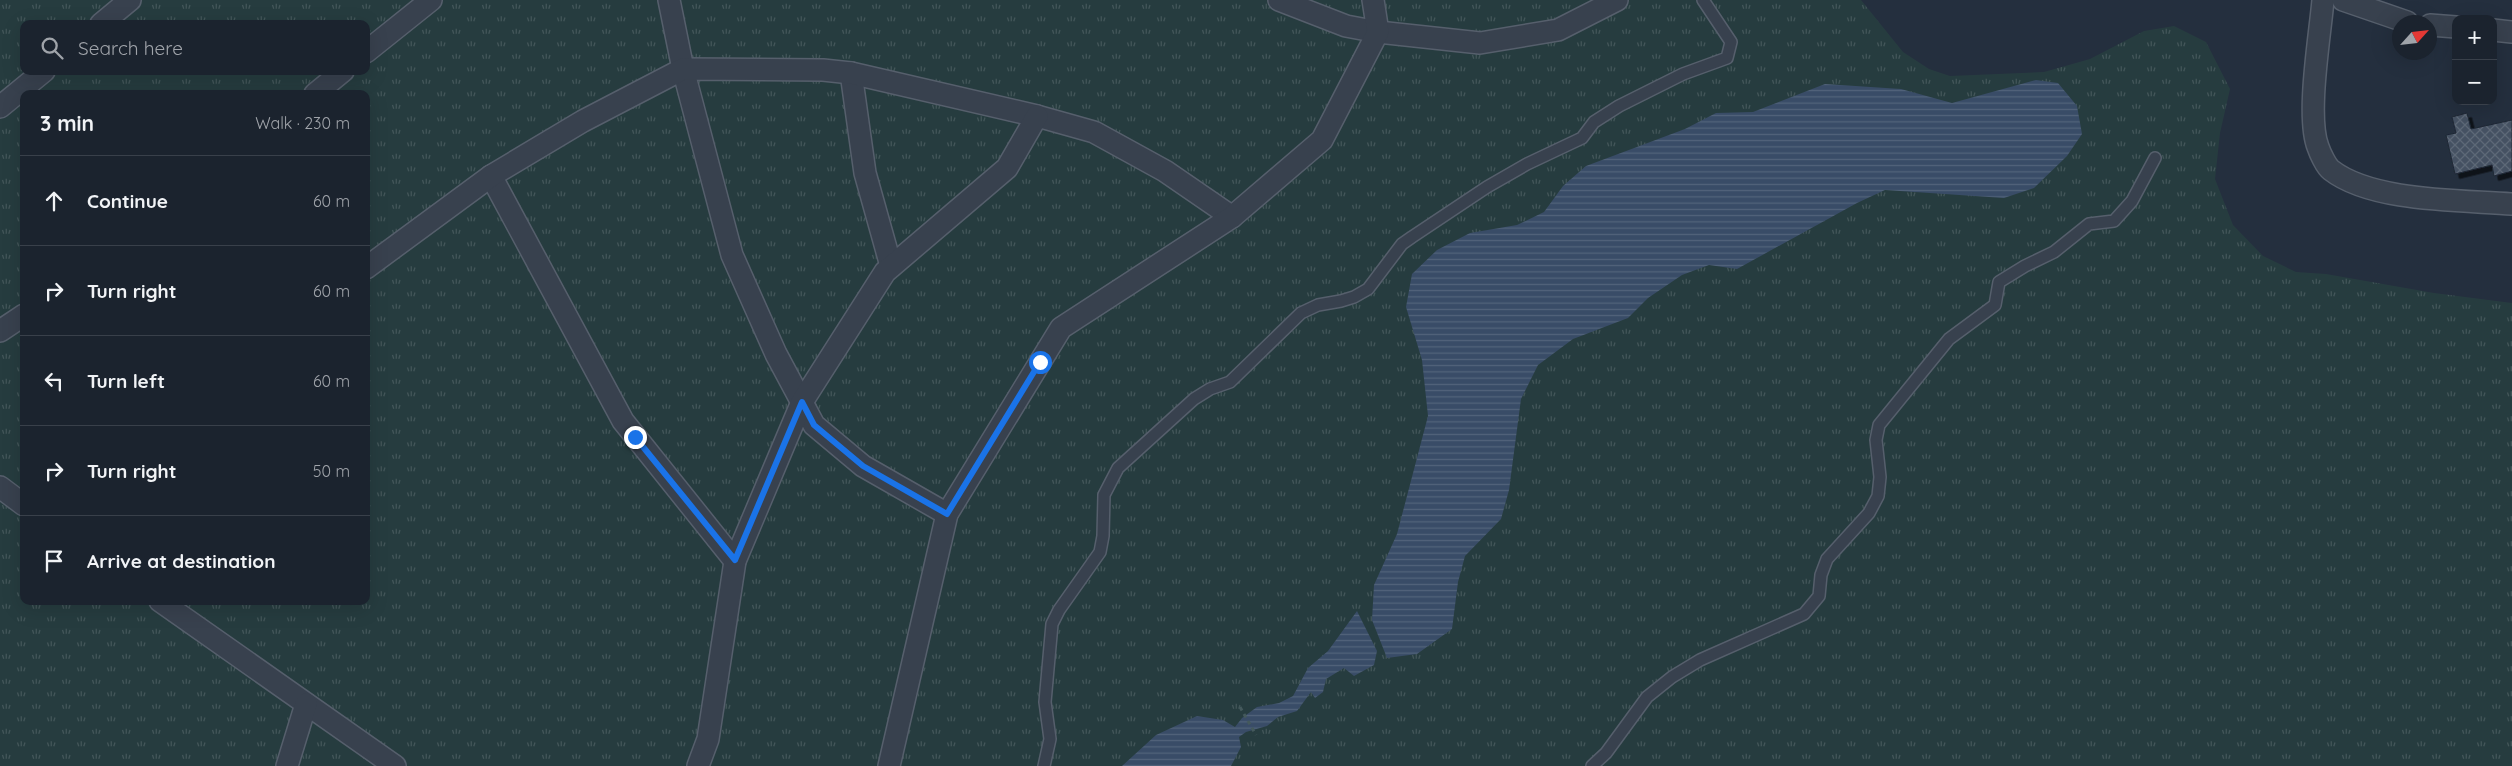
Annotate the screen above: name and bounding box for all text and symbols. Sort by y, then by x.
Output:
north arrow [2392,15,2437,60]
map controls [2452,15,2497,105]
button: + [2452,15,2497,60]
search box [20,20,370,75]
icon: search [38,34,66,62]
text: Search here [78,36,183,60]
button: − [2452,60,2497,105]
text: 3 min [40,110,94,136]
text: Walk · 230 m [255,113,350,133]
icon: ahead [40,187,68,215]
text: Continue [87,189,168,213]
text: 60 m [313,191,350,211]
icon: right [40,277,68,305]
text: Turn right [87,279,176,303]
text: 60 m [313,281,350,301]
route start [1029,351,1052,374]
icon: left [40,367,68,395]
text: Turn left [87,369,165,393]
text: 60 m [313,371,350,391]
route end [624,426,647,449]
icon: right [40,457,68,485]
text: Turn right [87,459,176,483]
text: 50 m [313,461,350,481]
icon: arrive [40,547,68,575]
text: Arrive at destination [87,549,276,573]

